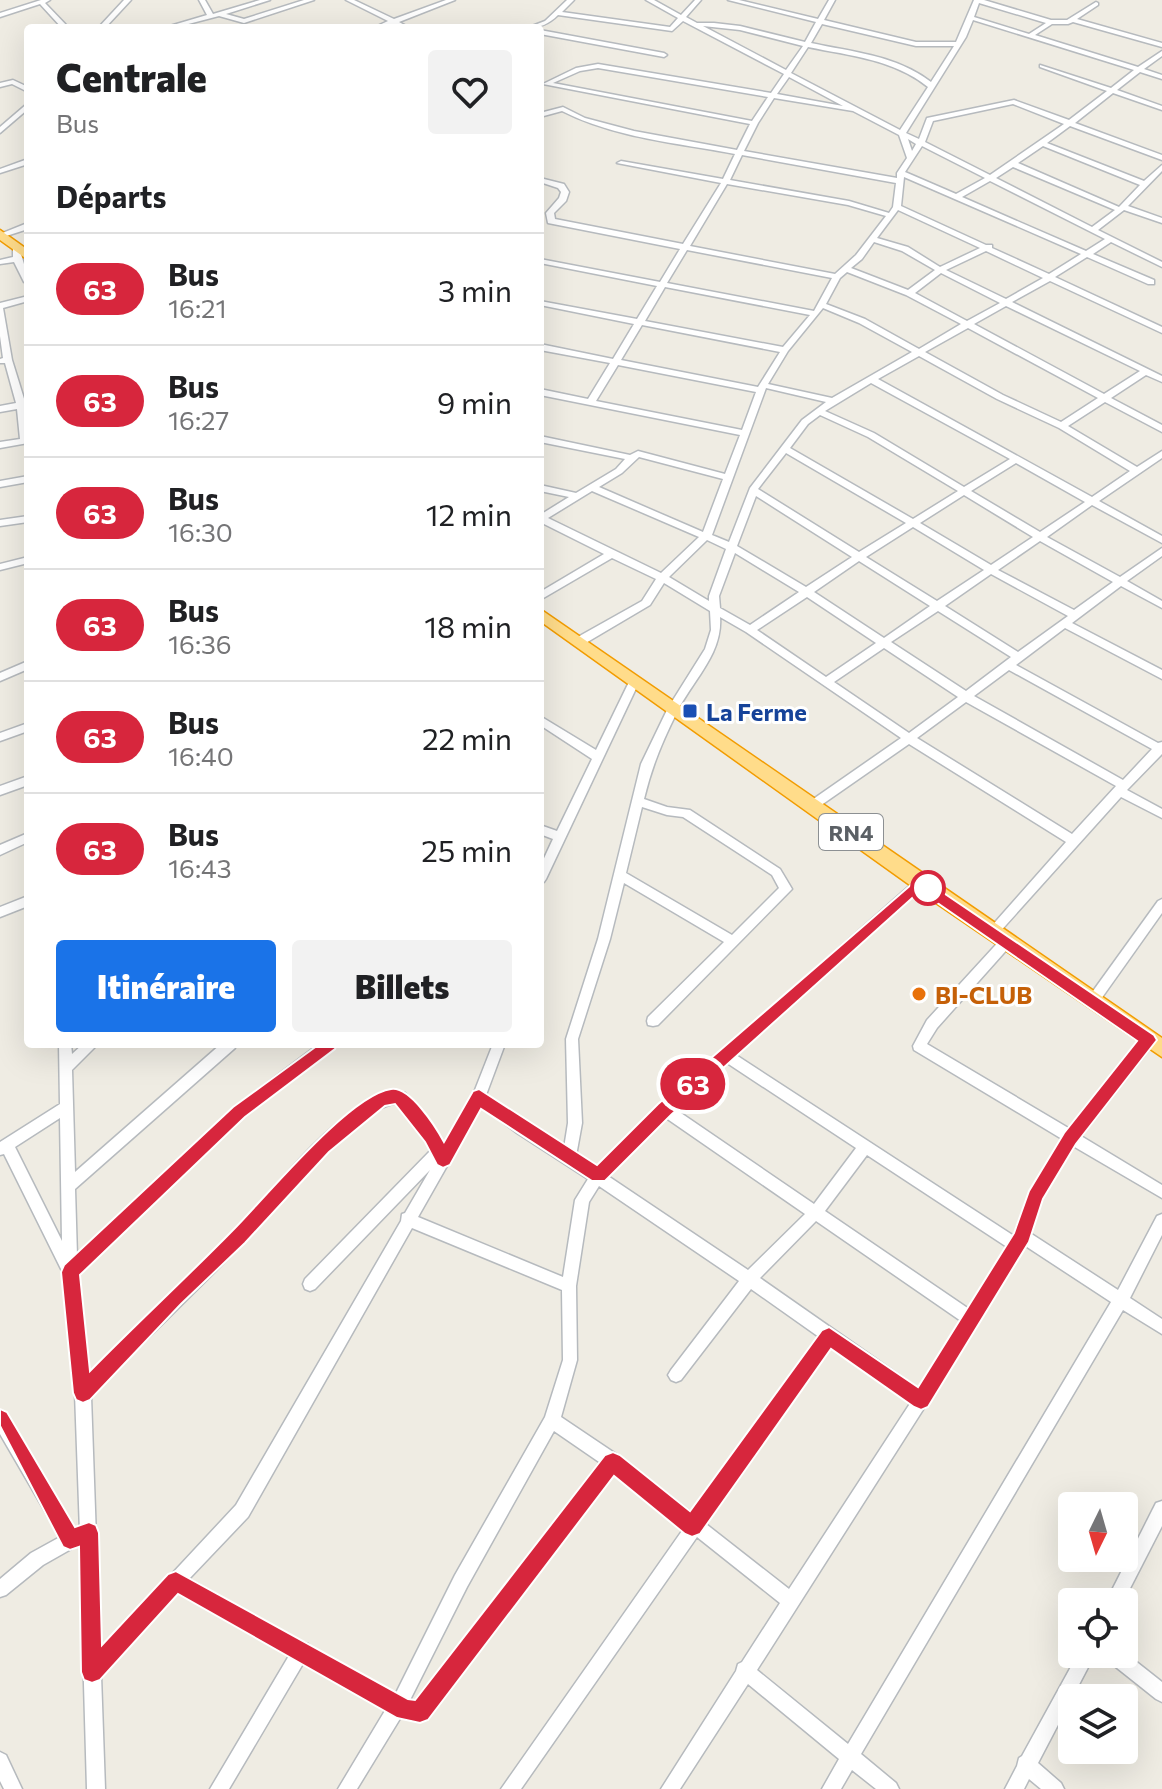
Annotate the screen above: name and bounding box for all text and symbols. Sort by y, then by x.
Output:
button: heart [428,50,512,134]
text: Centrale [56,53,207,100]
text: Bus [56,107,99,138]
text: Départs [56,177,166,214]
text: Bus [168,255,219,292]
text: 3 min [438,271,512,308]
text: 63 [83,272,117,306]
text: 16:21 [168,292,227,323]
text: Bus [168,367,219,404]
text: 9 min [437,383,512,420]
text: 63 [83,384,117,418]
text: 16:27 [168,404,229,435]
text: Bus [168,479,219,516]
text: 12 min [426,495,512,532]
text: 63 [83,496,117,530]
text: 16:30 [168,516,233,547]
text: Bus [168,591,219,628]
text: 18 min [424,607,512,644]
text: 63 [83,608,117,642]
text: 16:36 [168,628,232,659]
place label: La Ferme [706,697,807,726]
marker: La Ferme [681,702,699,720]
text: Bus [168,703,219,740]
text: 22 min [422,719,512,756]
text: 63 [83,720,117,754]
text: 16:40 [168,740,234,771]
road number: RN4 [819,814,883,850]
text: Bus [168,815,219,852]
text: 25 min [421,831,512,868]
text: 63 [83,832,117,866]
text: 16:43 [168,852,231,883]
unlabelled marker [911,871,945,905]
button: Itinéraire [56,940,276,1032]
button: Billets [292,940,512,1032]
place label: BI-CLUB [935,980,1032,1009]
marker: BI-CLUB [910,985,928,1003]
line badge: 63 [657,1058,729,1110]
text: 63 [676,1067,710,1101]
north arrow [1058,1492,1138,1572]
map controls [1058,1492,1138,1764]
button: locate [1058,1588,1138,1668]
button: layers [1058,1684,1138,1764]

